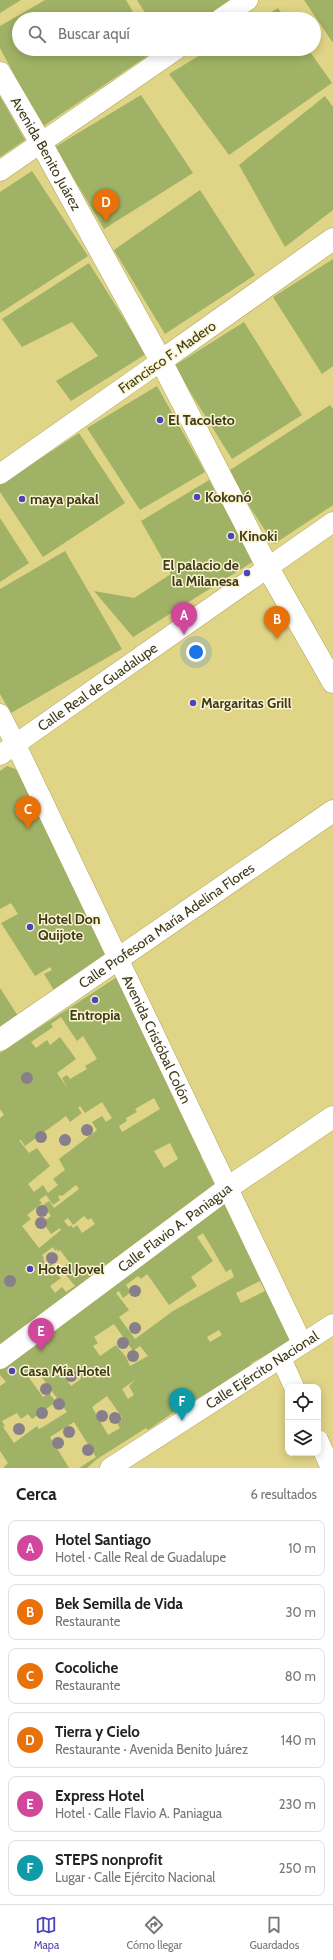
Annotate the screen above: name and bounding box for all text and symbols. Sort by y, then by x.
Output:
search box [12,12,321,56]
icon: search [26,23,48,45]
text: Buscar aquí [58,25,130,43]
street label: Avenida Benito Juárez [7,94,86,214]
pin: D [93,189,119,222]
street label: Francisco F. Madero [115,316,220,397]
place label: El Tacoleto [168,411,235,429]
marker: El Tacoleto [155,415,165,425]
place label: Kokonó [205,488,251,506]
place label: maya pakal [30,490,99,508]
marker: Kokonó [192,492,202,502]
marker: maya pakal [17,494,27,504]
place label: Kinoki [239,527,277,545]
marker: Kinoki [226,531,236,541]
place label: El palacio de la Milanesa [163,556,239,590]
marker: El palacio de la Milanesa [242,568,252,578]
pin: A [171,602,197,635]
pin: B [264,606,290,639]
street label: Calle Real de Guadalupe [34,639,161,735]
your location [186,642,206,662]
place label: Margaritas Grill [201,694,292,712]
marker: Margaritas Grill [188,698,198,708]
pin: C [15,796,41,829]
street label: Calle Profesora María Adelina Flores [75,859,258,992]
place label: Hotel Don Quijote [38,910,100,944]
marker: Hotel Don Quijote [25,922,35,932]
street label: Avenida Cristóbal Colón [118,972,195,1107]
marker: Entropia [90,995,100,1005]
place label: Entropia [69,1006,121,1024]
street label: Calle Flavio A. Paniagua [114,1179,236,1276]
place label: Hotel Jovel [38,1260,104,1278]
marker: Hotel Jovel [25,1264,35,1274]
pin: E [28,1318,54,1351]
street label: Calle Ejército Nacional [202,1326,322,1413]
place label: Casa Mía Hotel [20,1362,110,1380]
marker: Casa Mía Hotel [7,1366,17,1376]
map controls [285,1384,321,1456]
button: locate [285,1384,321,1420]
pin: F [169,1388,195,1421]
button: layers [285,1420,321,1456]
text: Cerca [16,1484,57,1504]
text: 6 resultados [251,1486,317,1502]
text: Hotel Santiago [55,1531,151,1549]
text: A [26,1540,34,1556]
text: 10 m [288,1540,316,1556]
text: Hotel · Calle Real de Guadalupe [55,1549,226,1565]
text: Bek Semilla de Vida [55,1595,183,1613]
text: B [26,1604,34,1620]
text: 30 m [286,1604,316,1620]
text: Restaurante [55,1613,120,1629]
text: Cocoliche [55,1659,118,1677]
text: C [26,1668,34,1684]
text: 80 m [285,1668,316,1684]
text: Restaurante [55,1677,120,1693]
text: Tierra y Cielo [55,1723,140,1741]
text: D [25,1732,35,1748]
text: 140 m [281,1732,316,1748]
text: Restaurante · Avenida Benito Juárez [55,1741,248,1757]
text: Express Hotel [55,1787,144,1805]
text: E [26,1796,34,1812]
text: 230 m [279,1796,316,1812]
text: Hotel · Calle Flavio A. Paniagua [55,1805,222,1821]
text: STEPS nonprofit [55,1851,163,1869]
text: F [27,1860,33,1876]
text: 250 m [279,1860,316,1876]
text: Lugar · Calle Ejército Nacional [55,1869,215,1885]
tab: Mapa [34,1914,59,1952]
tab: Cómo llegar [126,1914,182,1952]
tab: Guardados [250,1914,299,1952]

